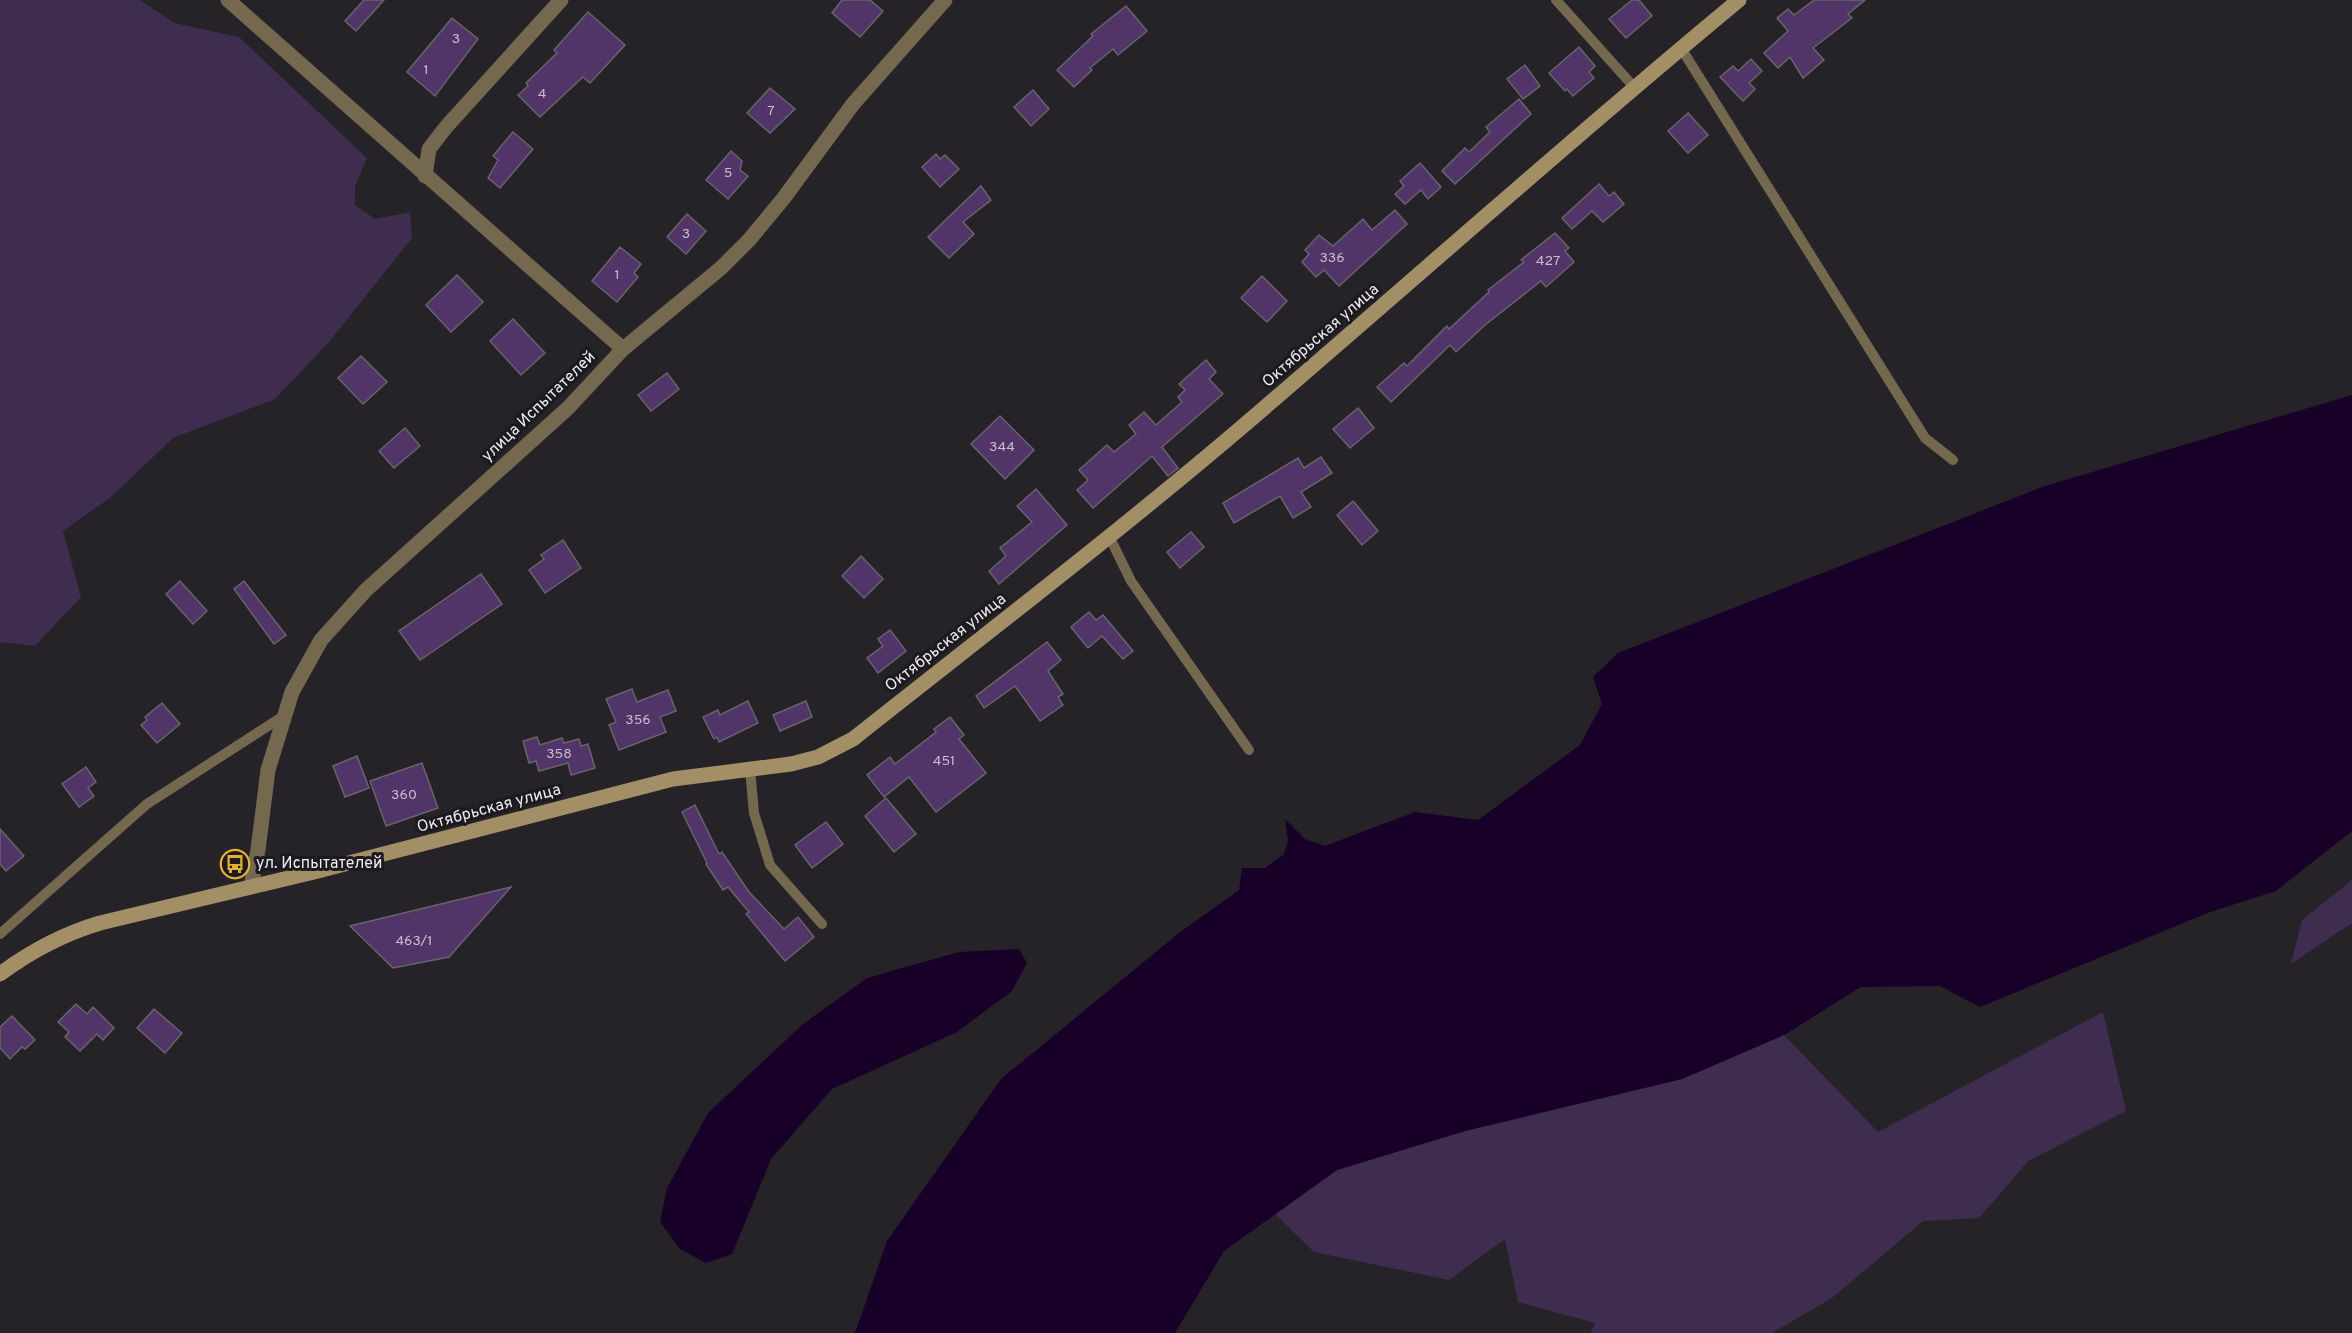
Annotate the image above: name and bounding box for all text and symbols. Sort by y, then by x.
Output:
house number: 3 [452,31,460,48]
house number: 1 [423,62,429,79]
house number: 4 [538,86,546,103]
house number: 7 [767,103,775,120]
house number: 5 [724,165,732,182]
house number: 3 [682,226,690,243]
house number: 336 [1319,250,1345,267]
house number: 427 [1536,253,1560,270]
house number: 1 [614,267,620,284]
street label: Октябрьская улица [1259,280,1383,392]
street label: улица Испытателей [478,347,600,467]
house number: 344 [989,439,1015,456]
street label: Октябрьская улица [881,589,1011,697]
house number: 356 [625,712,651,729]
house number: 358 [546,746,572,763]
house number: 451 [933,753,955,770]
street label: Октябрьская улица [415,780,563,838]
house number: 360 [391,787,417,804]
bus stop icon: ул. Испытателей [219,848,251,880]
place label: ул. Испытателей [256,854,382,874]
house number: 463/1 [395,933,433,950]

